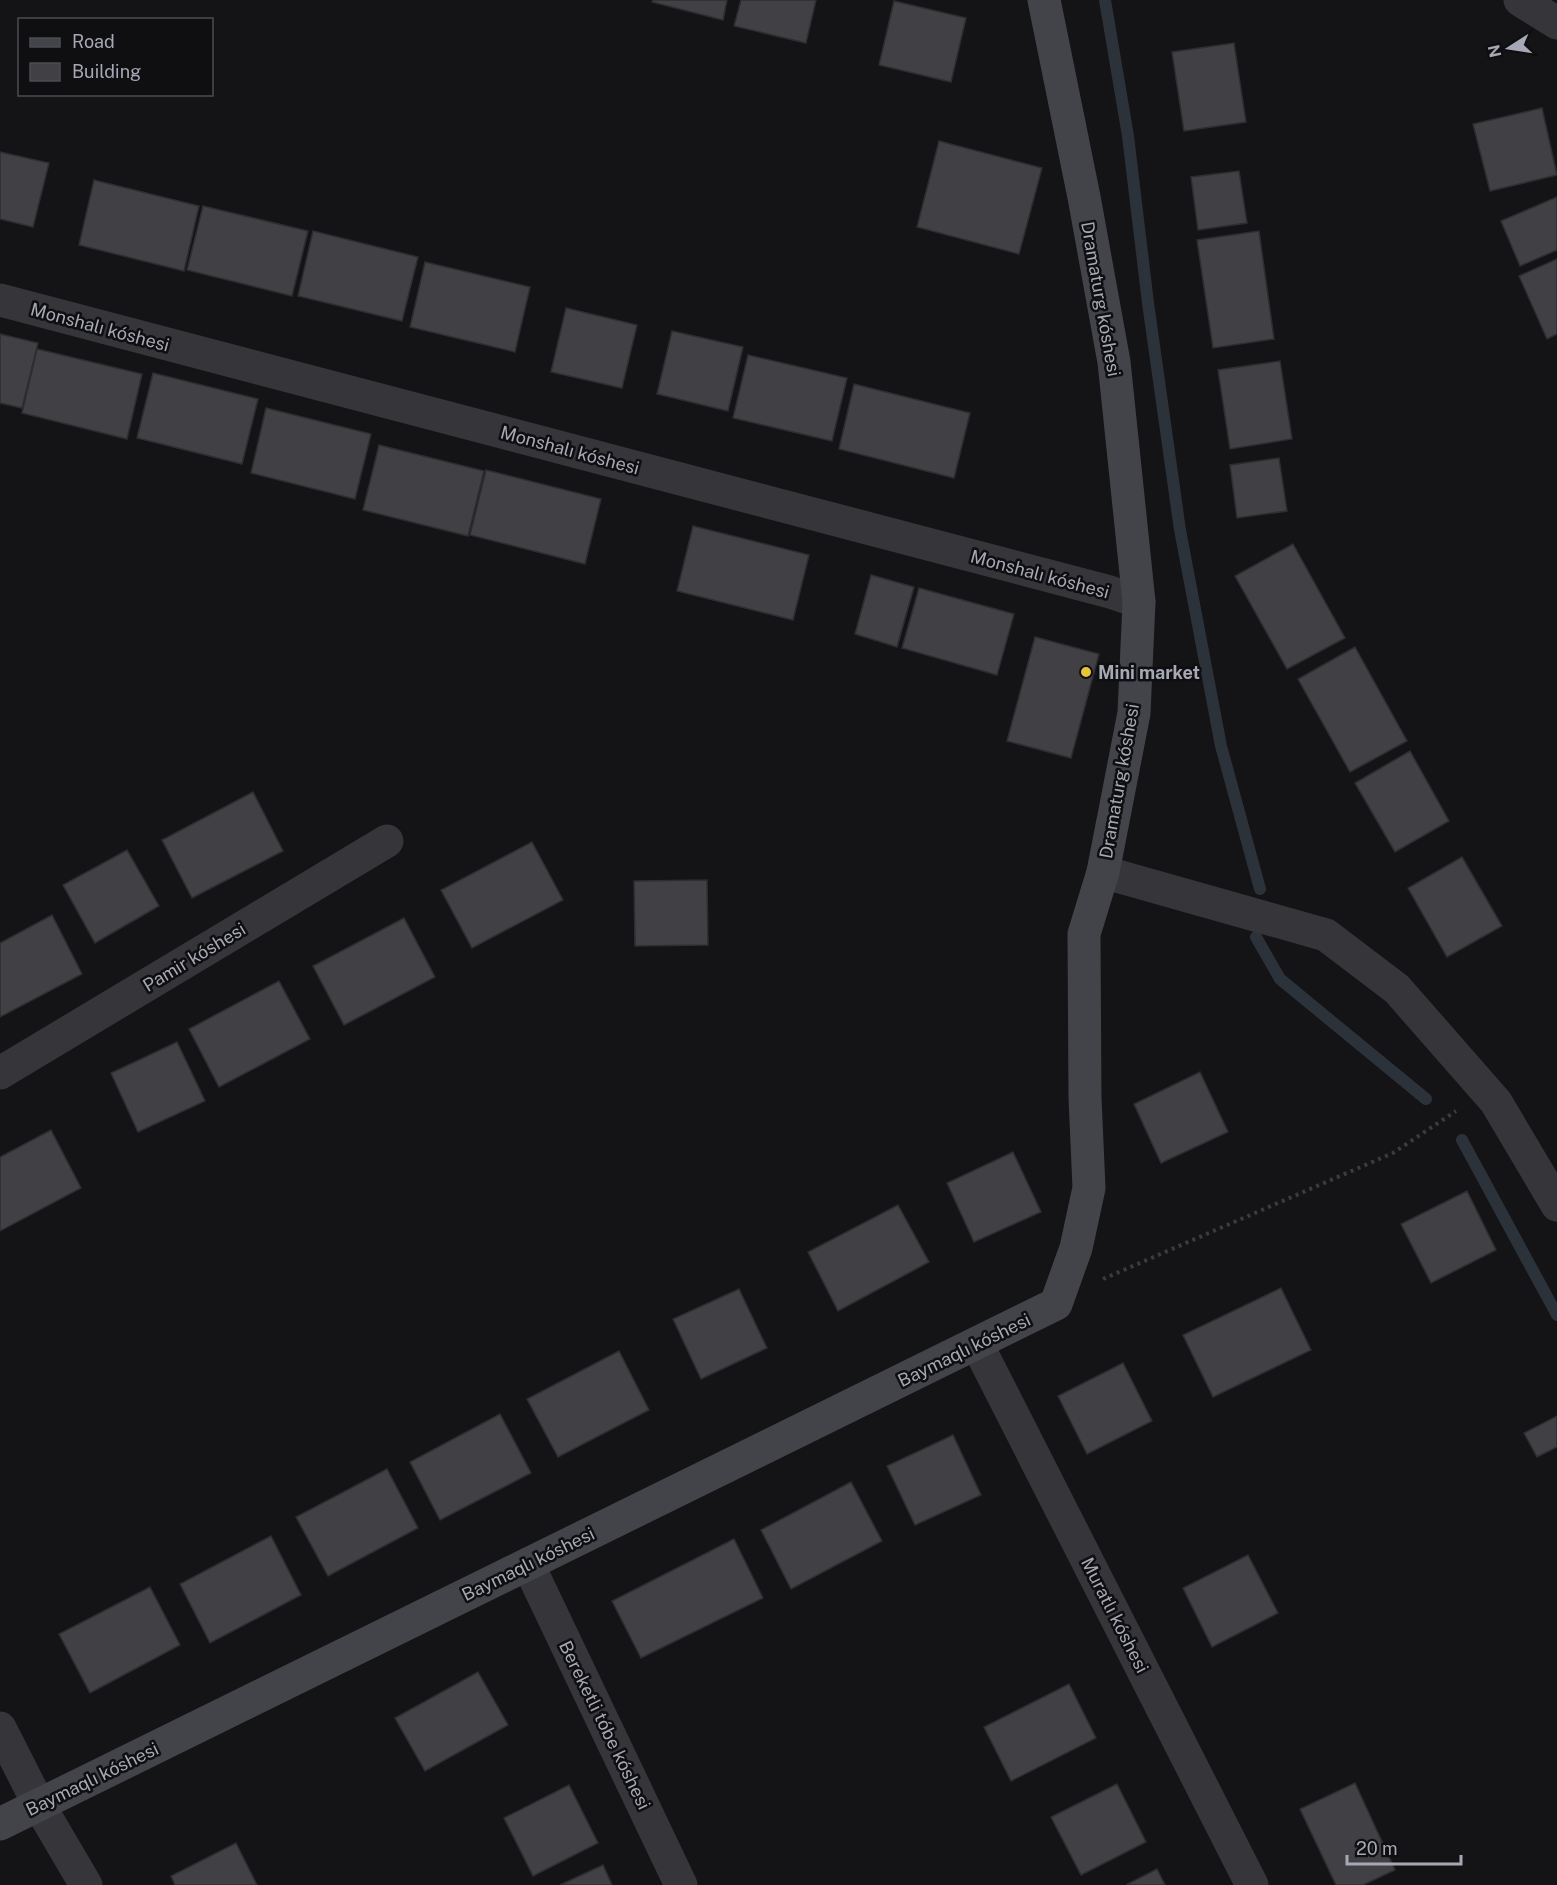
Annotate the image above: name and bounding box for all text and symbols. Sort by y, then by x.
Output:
legend [18,18,213,96]
north arrow [1479,18,1539,78]
text: Road [72,31,115,52]
text: N [1484,43,1505,59]
text: Building [72,61,141,82]
street label: Dramaturg kóshesi [1077,220,1125,378]
street label: Monshalı kóshesi [28,298,172,356]
street label: Monshalı kóshesi [498,421,642,479]
street label: Monshalı kóshesi [968,545,1112,603]
place label: Mini market [1098,662,1200,683]
marker: Mini market [1079,665,1093,679]
street label: Dramaturg kóshesi [1095,702,1143,860]
street label: Pamir kóshesi [139,918,249,996]
street label: Baymaqlı kóshesi [894,1309,1034,1391]
street label: Baymaqlı kóshesi [458,1523,598,1605]
street label: Muratlı kóshesi [1077,1554,1153,1676]
street label: Bereketli tóbe kóshesi [555,1637,655,1813]
street label: Baymaqlı kóshesi [22,1738,162,1820]
scale bar [1347,1828,1461,1866]
text: 20 m [1356,1838,1398,1859]

